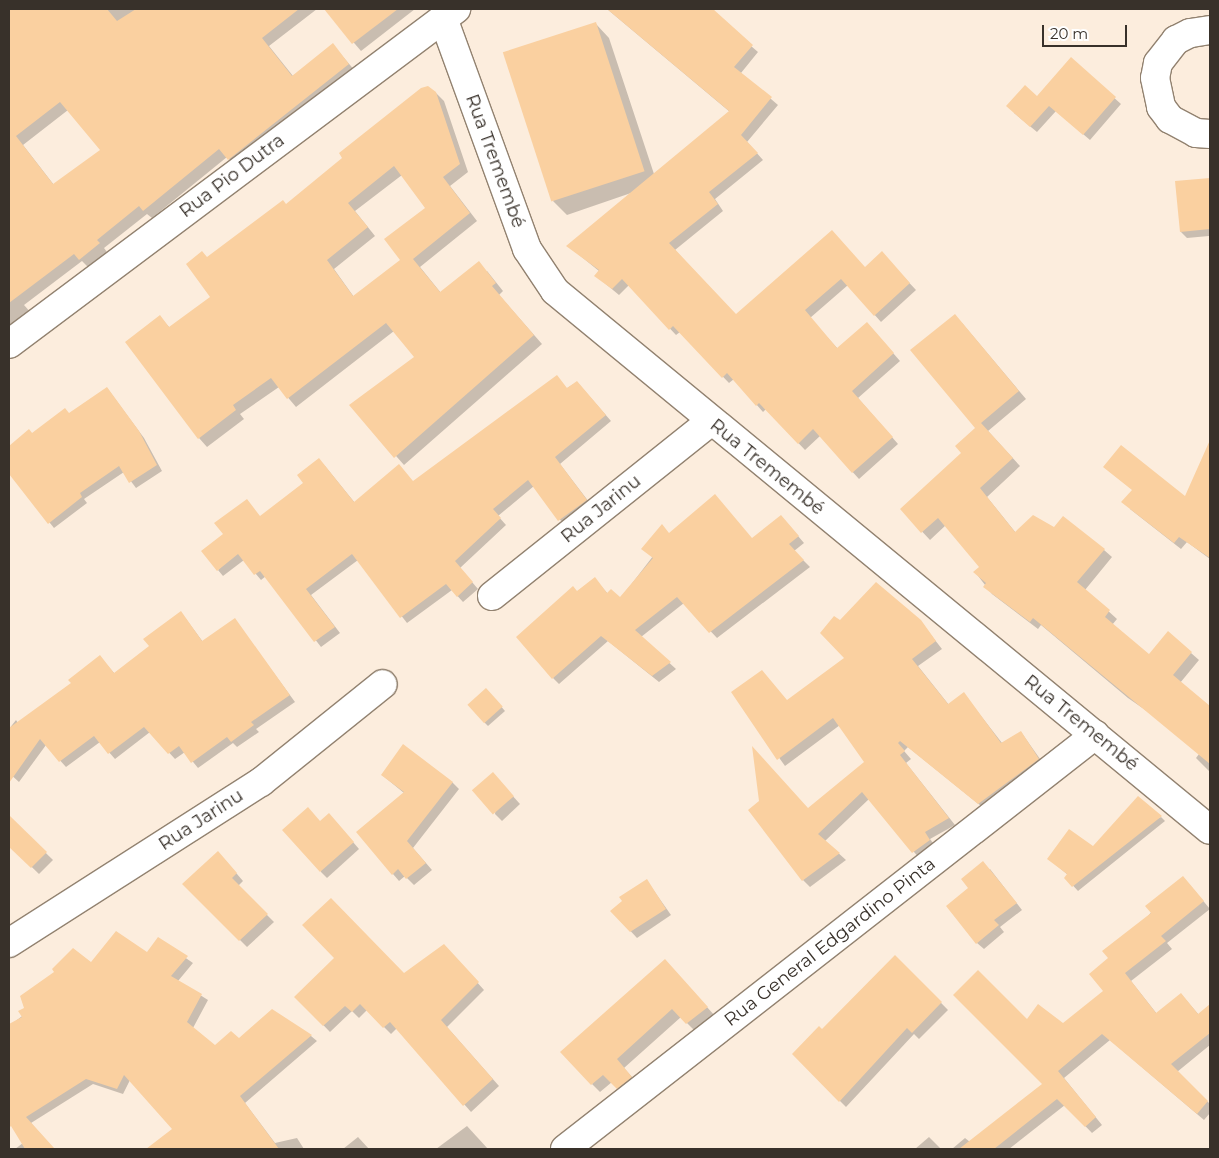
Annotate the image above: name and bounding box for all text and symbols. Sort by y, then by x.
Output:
scale bar [1044,15,1129,47]
text: 20 m [1050,24,1088,43]
street label: Rua Tremembé [461,91,529,231]
street label: Rua Pio Dutra [175,130,289,222]
street label: Rua Tremembé [706,414,828,520]
street label: Rua Jarinu [557,470,645,548]
street label: Rua Tremembé [1020,670,1142,776]
street label: Rua Jarinu [155,785,247,855]
street label: Rua General Edgardino Pinta [720,853,940,1031]

